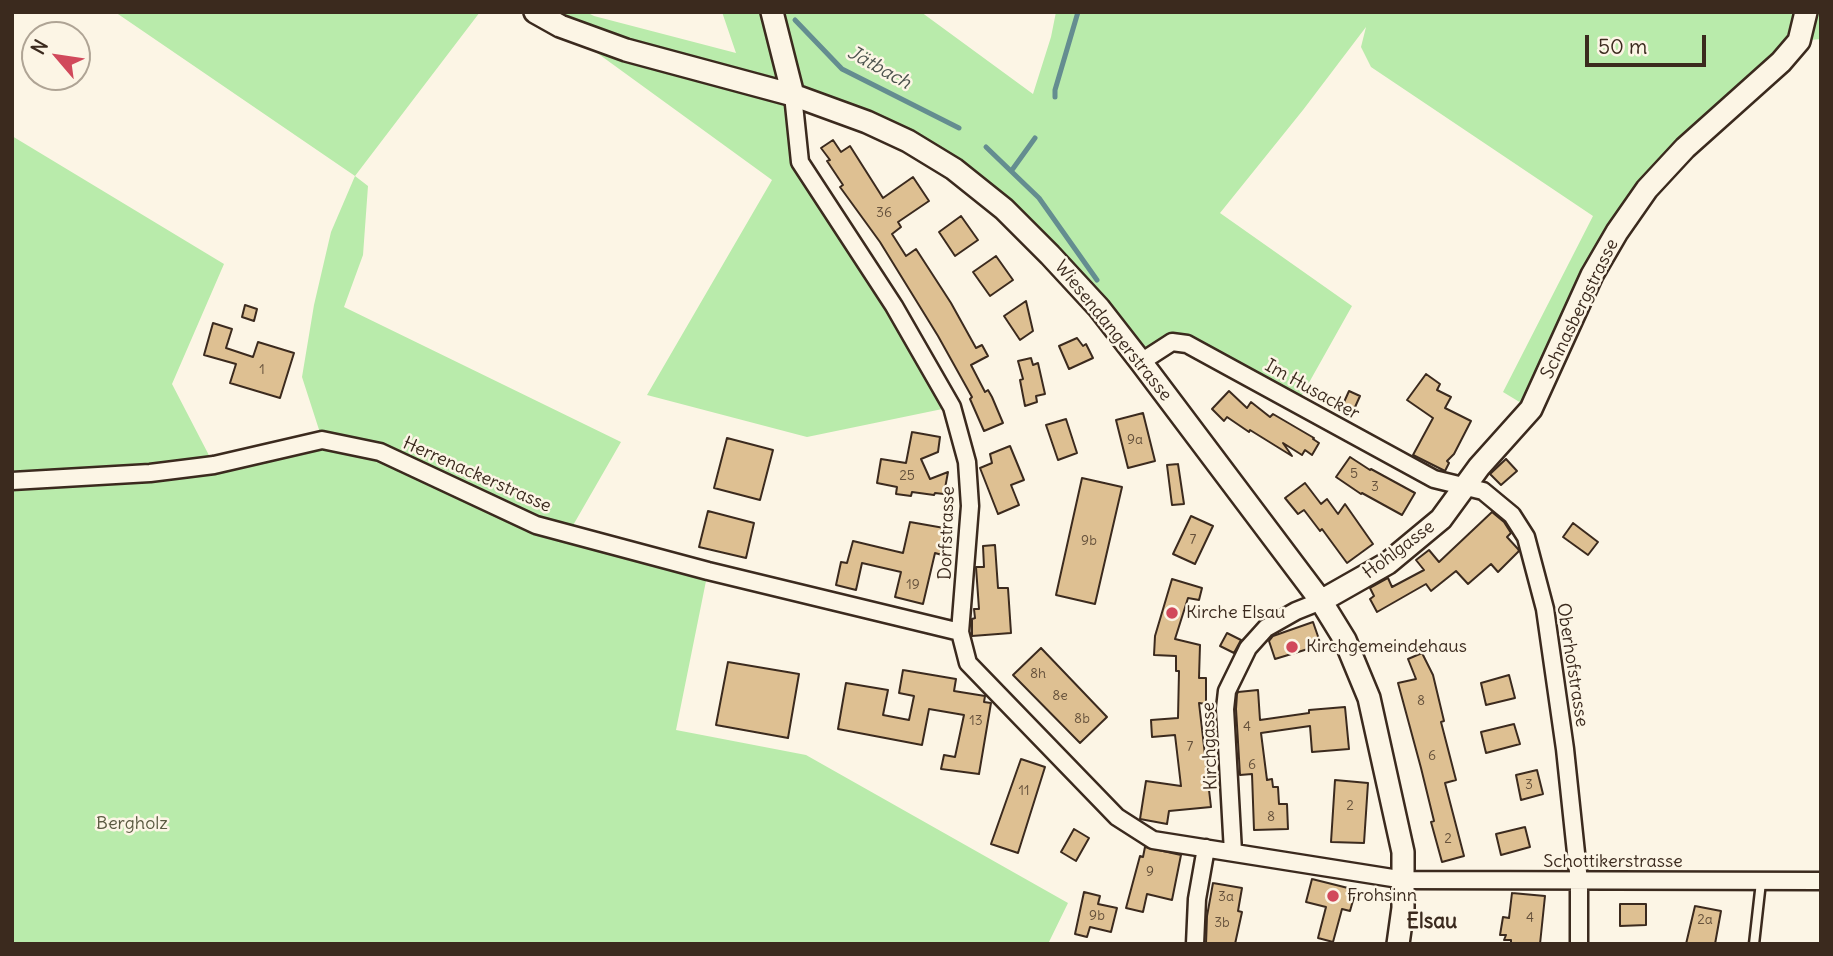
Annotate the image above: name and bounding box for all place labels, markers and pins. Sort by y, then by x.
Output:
place label: Kirche Elsau [1186,602,1285,624]
marker: Kirche Elsau [1164,605,1180,621]
place label: Kirchgemeindehaus [1306,636,1467,658]
marker: Kirchgemeindehaus [1284,639,1300,655]
place label: Frohsinn [1347,885,1417,907]
marker: Frohsinn [1325,888,1341,904]

